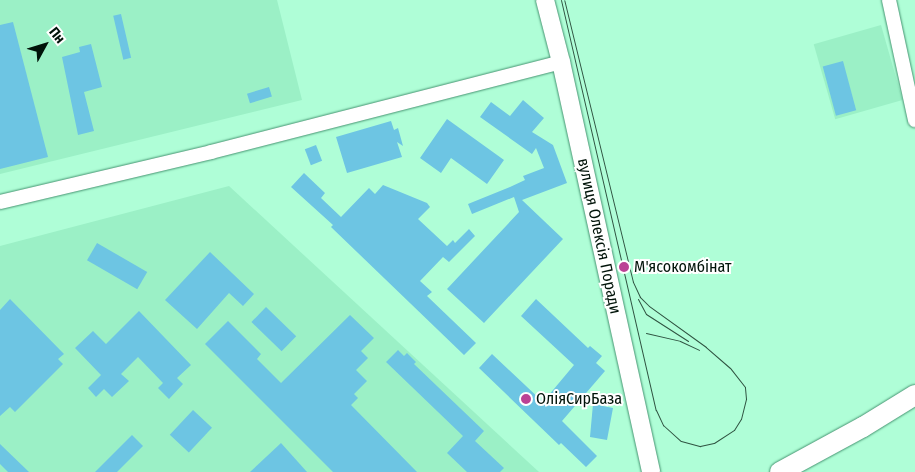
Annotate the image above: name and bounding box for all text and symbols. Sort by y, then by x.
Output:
north arrow [20,20,70,70]
text: Пн [45,24,69,47]
street label: вулиця Олексія Поради [573,156,625,316]
place label: М'ясокомбінат [634,257,732,277]
marker: М'ясокомбінат [618,261,630,273]
place label: ОліяСирБаза [536,389,622,409]
marker: ОліяСирБаза [520,393,532,405]

